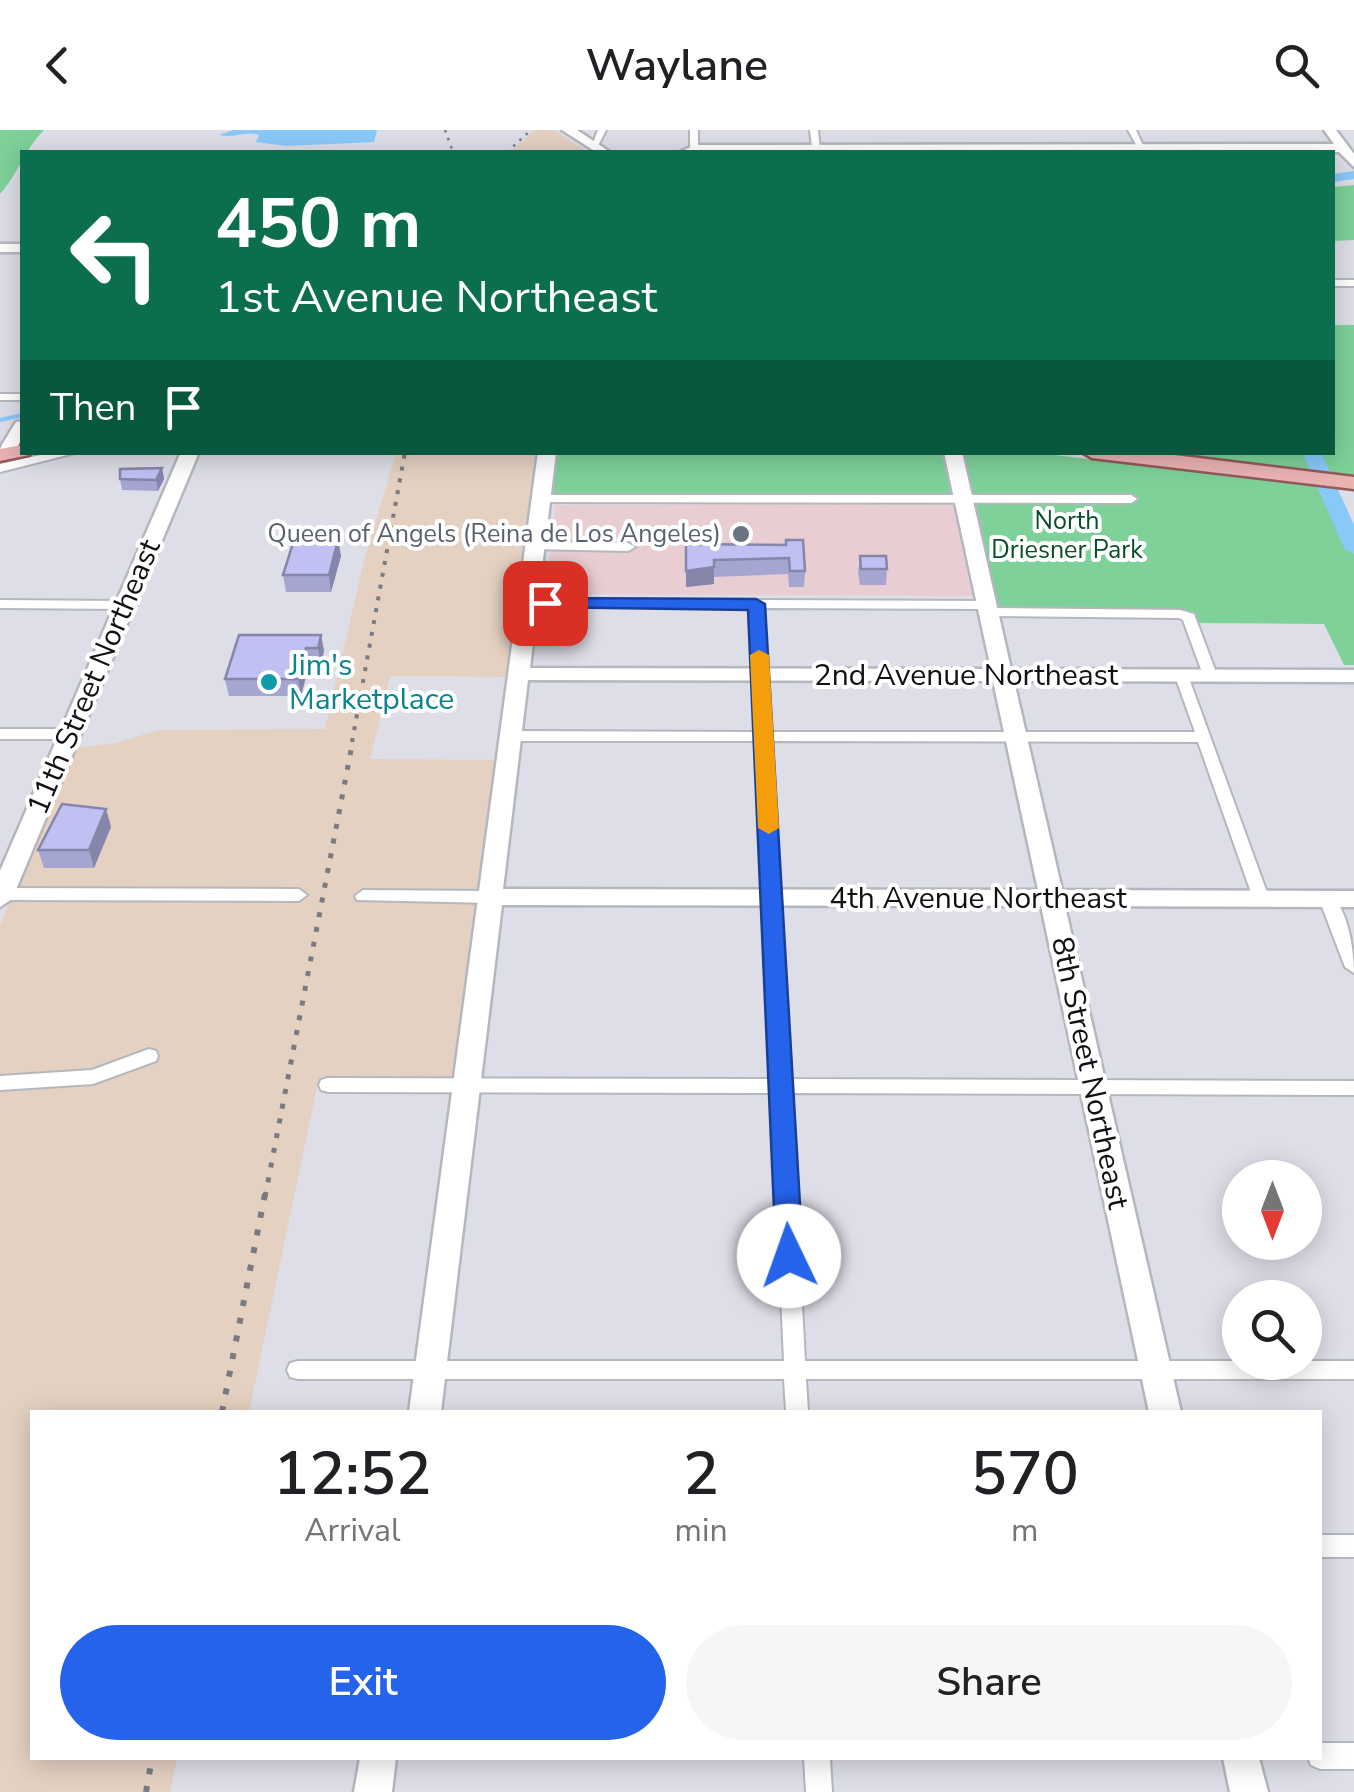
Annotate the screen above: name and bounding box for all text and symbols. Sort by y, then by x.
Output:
text: Waylane [586,35,768,96]
icon: back [30,38,85,93]
icon: search [1269,38,1324,93]
text: 450 m [215,176,421,272]
icon: left [50,190,180,320]
text: 1st Avenue Northeast [215,267,657,328]
icon: arrive [156,380,211,435]
text: Then [50,382,136,433]
park label: North Driesner Park [991,504,1143,567]
place label: Queen of Angels (Reina de Los Angeles) [268,517,721,551]
marker: Queen of Angels (Reina de Los Angeles) [730,523,752,545]
street label: 11th Street Northeast [17,533,171,821]
pin [503,561,588,646]
icon: arrive [518,576,573,631]
place label: Jim's Marketplace [288,645,454,720]
street label: 2nd Avenue Northeast [814,655,1119,696]
marker: Jim's Marketplace [258,671,280,693]
street label: 4th Avenue Northeast [829,878,1127,919]
street label: 8th Street Northeast [1041,933,1139,1213]
north arrow [1222,1160,1322,1260]
map controls [1222,1160,1322,1380]
position arrow [737,1204,841,1308]
button: search [1222,1280,1322,1380]
text: 12:52 [273,1433,431,1515]
text: 2 [683,1433,719,1515]
text: 570 [971,1433,1079,1515]
text: Arrival [304,1509,400,1552]
text: min [675,1509,728,1552]
text: m [1011,1509,1039,1552]
button: Exit [60,1625,666,1740]
button: Share [686,1625,1292,1740]

